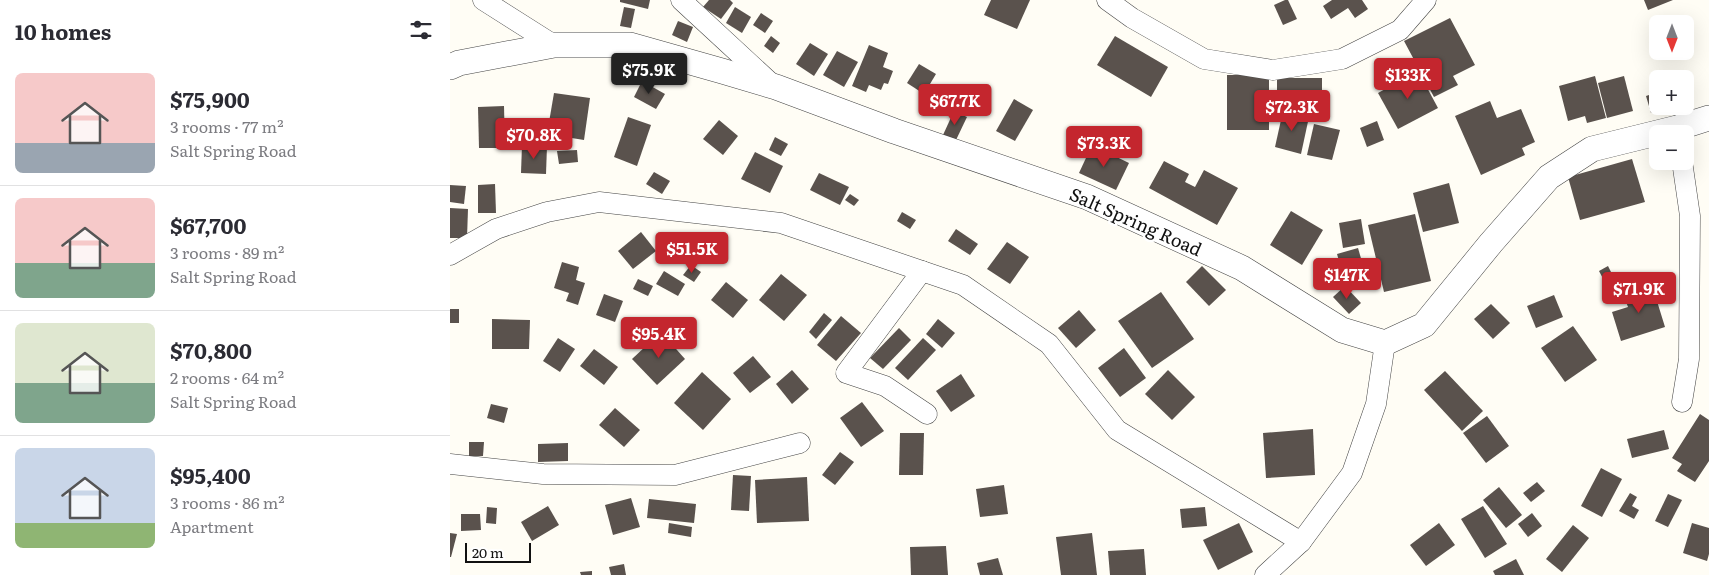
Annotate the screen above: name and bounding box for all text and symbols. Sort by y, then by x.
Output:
text: 10 homes [15,15,111,46]
north arrow [1649,15,1694,60]
map controls [1649,15,1694,170]
icon: filters [407,16,435,44]
pin: $75.9K [608,52,690,95]
text: $75.9K [622,57,676,81]
pin: $133K [1373,58,1443,100]
text: $133K [1385,62,1431,86]
button: + [1649,70,1694,115]
text: $75,900 [170,83,250,114]
pin: $67.7K [914,84,996,126]
text: $67.7K [929,88,981,112]
pin: $72.3K [1251,90,1333,132]
icon: home [55,93,115,153]
text: $72.3K [1265,94,1319,118]
text: 3 rooms · 77 m² [170,114,284,138]
pin: $70.8K [493,118,575,160]
text: $70.8K [506,122,562,146]
button: − [1649,125,1694,170]
pin: $73.3K [1063,126,1145,168]
text: $73.3K [1077,130,1131,154]
text: Salt Spring Road [170,138,297,162]
street label: Salt Spring Road [1065,180,1207,262]
text: $67,700 [170,209,246,240]
icon: home [55,218,115,278]
pin: $51.5K [651,232,733,274]
text: $51.5K [666,236,718,260]
text: 3 rooms · 89 m² [170,240,284,264]
pin: $147K [1312,258,1382,300]
text: $147K [1324,262,1370,286]
text: Salt Spring Road [170,264,297,288]
pin: $71.9K [1598,272,1680,314]
text: $71.9K [1613,276,1665,300]
pin: $95.4K [618,316,700,359]
text: $95.4K [632,321,686,345]
text: $70,800 [170,334,252,365]
icon: home [55,343,115,403]
text: 2 rooms · 64 m² [170,365,284,389]
text: Salt Spring Road [170,389,297,413]
text: $95,400 [170,459,251,490]
icon: home [55,468,115,528]
text: 3 rooms · 86 m² [170,490,285,514]
text: Apartment [170,514,254,538]
scale bar [465,540,531,563]
text: 20 m [472,542,504,562]

